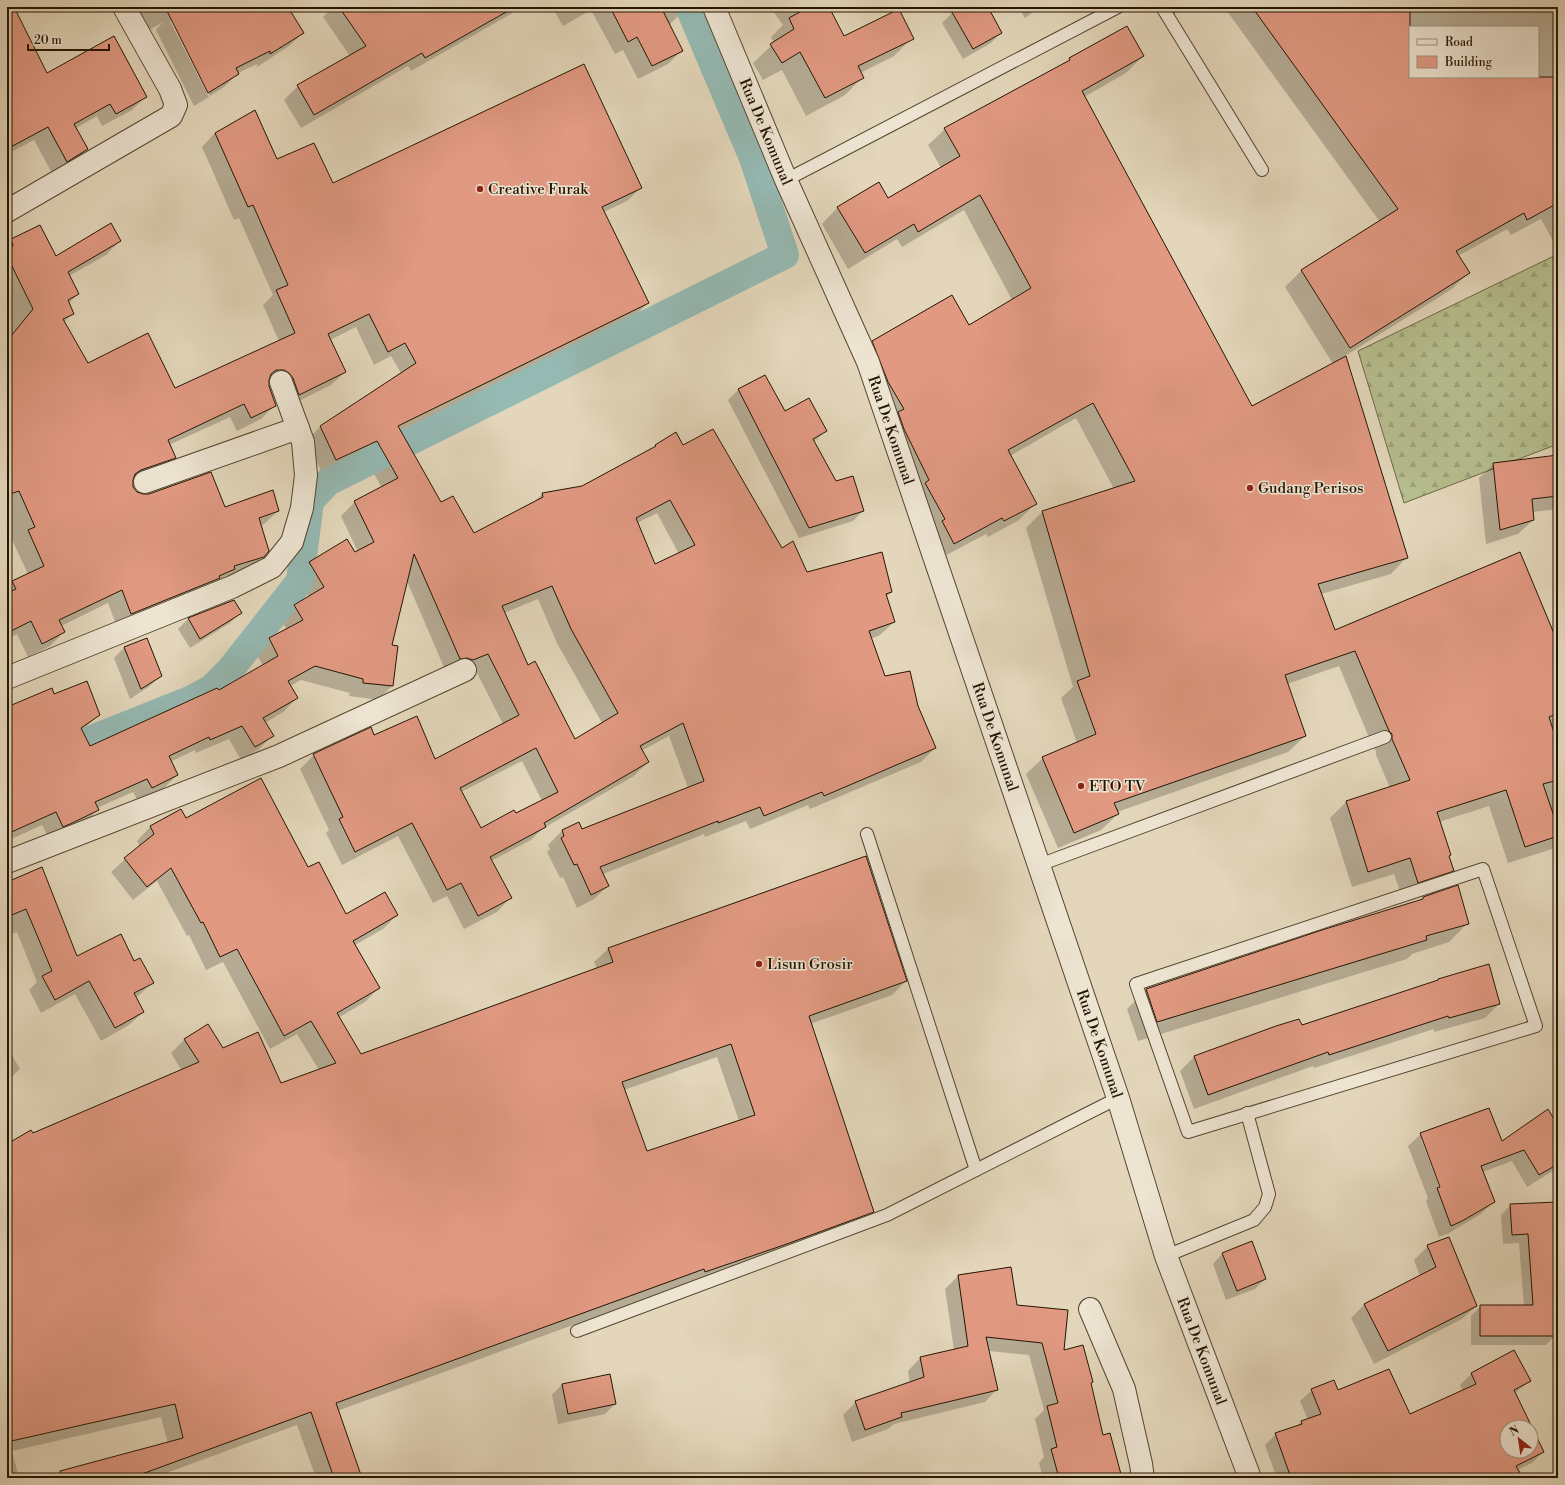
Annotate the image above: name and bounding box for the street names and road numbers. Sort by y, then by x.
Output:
street label: Rua De Komunal [735,75,797,189]
street label: Rua De Komunal [864,373,919,488]
street label: Rua De Komunal [968,680,1023,794]
street label: Rua De Komunal [1072,987,1127,1101]
street label: Rua De Komunal [1173,1294,1231,1408]

